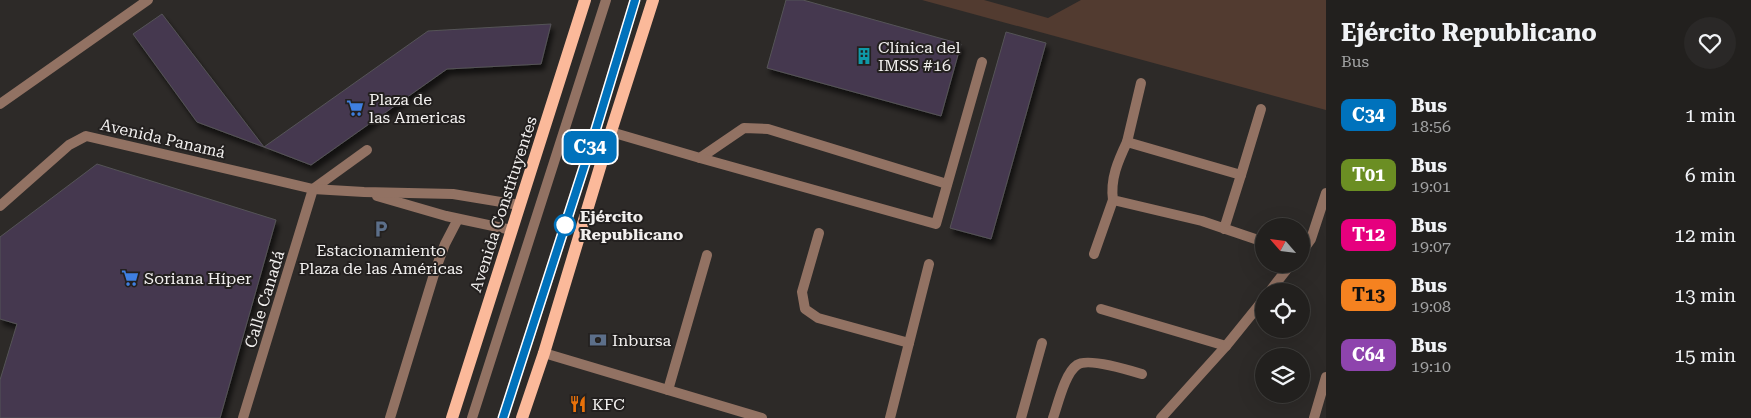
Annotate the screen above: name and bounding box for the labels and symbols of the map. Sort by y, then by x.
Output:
place label: Clínica del IMSS #16 [878,38,960,75]
building icon: Clínica del IMSS #16 [854,46,874,66]
place label: Plaza de las Americas [369,90,466,127]
supermarket icon: Plaza de las Americas [345,98,365,118]
street label: Avenida Constituyentes [466,114,541,294]
street label: Avenida Panamá [99,115,228,162]
line badge: C34 [561,131,619,163]
place label: Ejército Republicano [580,207,683,244]
marker: Ejército Republicano [554,214,576,236]
north arrow [1255,218,1310,272]
parking icon: Estacionamiento Plaza de las Américas [371,219,391,239]
place label: Estacionamiento Plaza de las Américas [299,241,463,278]
street label: Calle Canadá [241,248,288,350]
supermarket icon: Soriana Híper [120,268,140,288]
place label: Soriana Híper [144,269,252,288]
bank icon: Inbursa [588,330,608,350]
place label: Inbursa [612,331,671,350]
restaurant icon: KFC [568,394,588,414]
place label: KFC [592,395,625,414]

